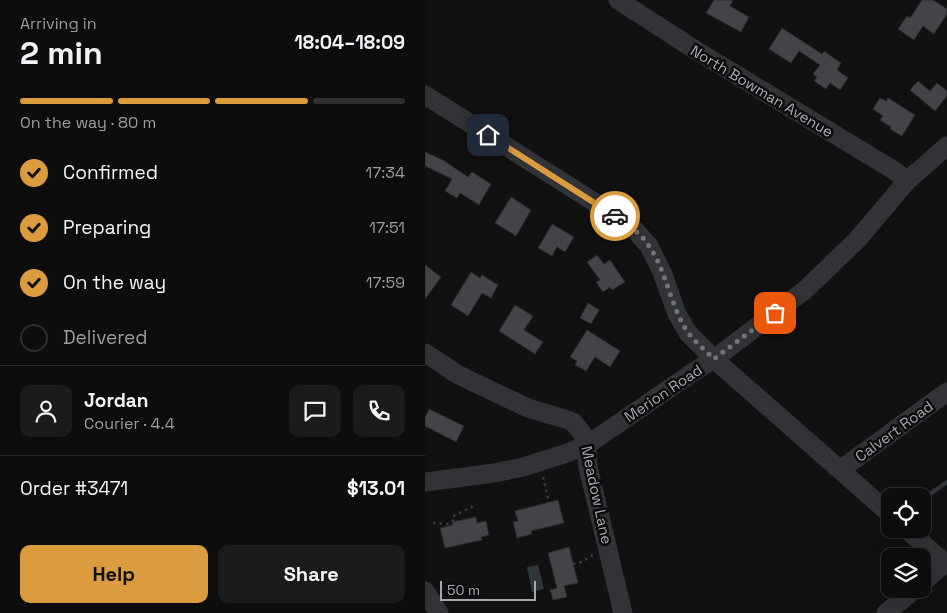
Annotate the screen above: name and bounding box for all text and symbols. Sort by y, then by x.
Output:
text: Arriving in [20,13,97,34]
text: 18:04–18:09 [294,30,405,55]
text: 2 min [20,33,103,73]
street label: North Bowman Avenue [687,41,837,141]
text: On the way · 80 m [20,112,156,133]
pin [467,114,509,156]
icon: home [474,121,502,149]
icon: check [20,159,48,187]
text: Confirmed [63,160,158,185]
text: 17:34 [366,162,405,183]
courier [590,191,640,241]
icon: car [601,202,629,230]
icon: check [20,214,48,242]
text: Preparing [63,215,151,240]
text: 17:51 [369,217,405,238]
icon: check [20,269,48,297]
text: On the way [63,270,166,295]
text: 17:59 [366,272,405,293]
pin [754,292,796,334]
icon: bag [761,299,789,327]
text: Delivered [63,325,148,350]
street label: Merion Road [620,360,706,426]
button: person [20,385,72,437]
button: chat [289,385,341,437]
button: phone [353,385,405,437]
text: Jordan [84,388,149,413]
street label: Calvert Road [851,396,937,466]
text: Courier · 4.4 [84,413,175,434]
street label: Meadow Lane [577,444,617,546]
text: Order #3471 [20,476,128,501]
text: $13.01 [347,476,405,501]
map controls [881,488,931,598]
button: locate [881,488,931,538]
button: Help [20,545,208,603]
button: Share [218,545,405,603]
button: layers [881,548,931,598]
scale bar [440,578,536,601]
text: 50 m [447,581,480,599]

